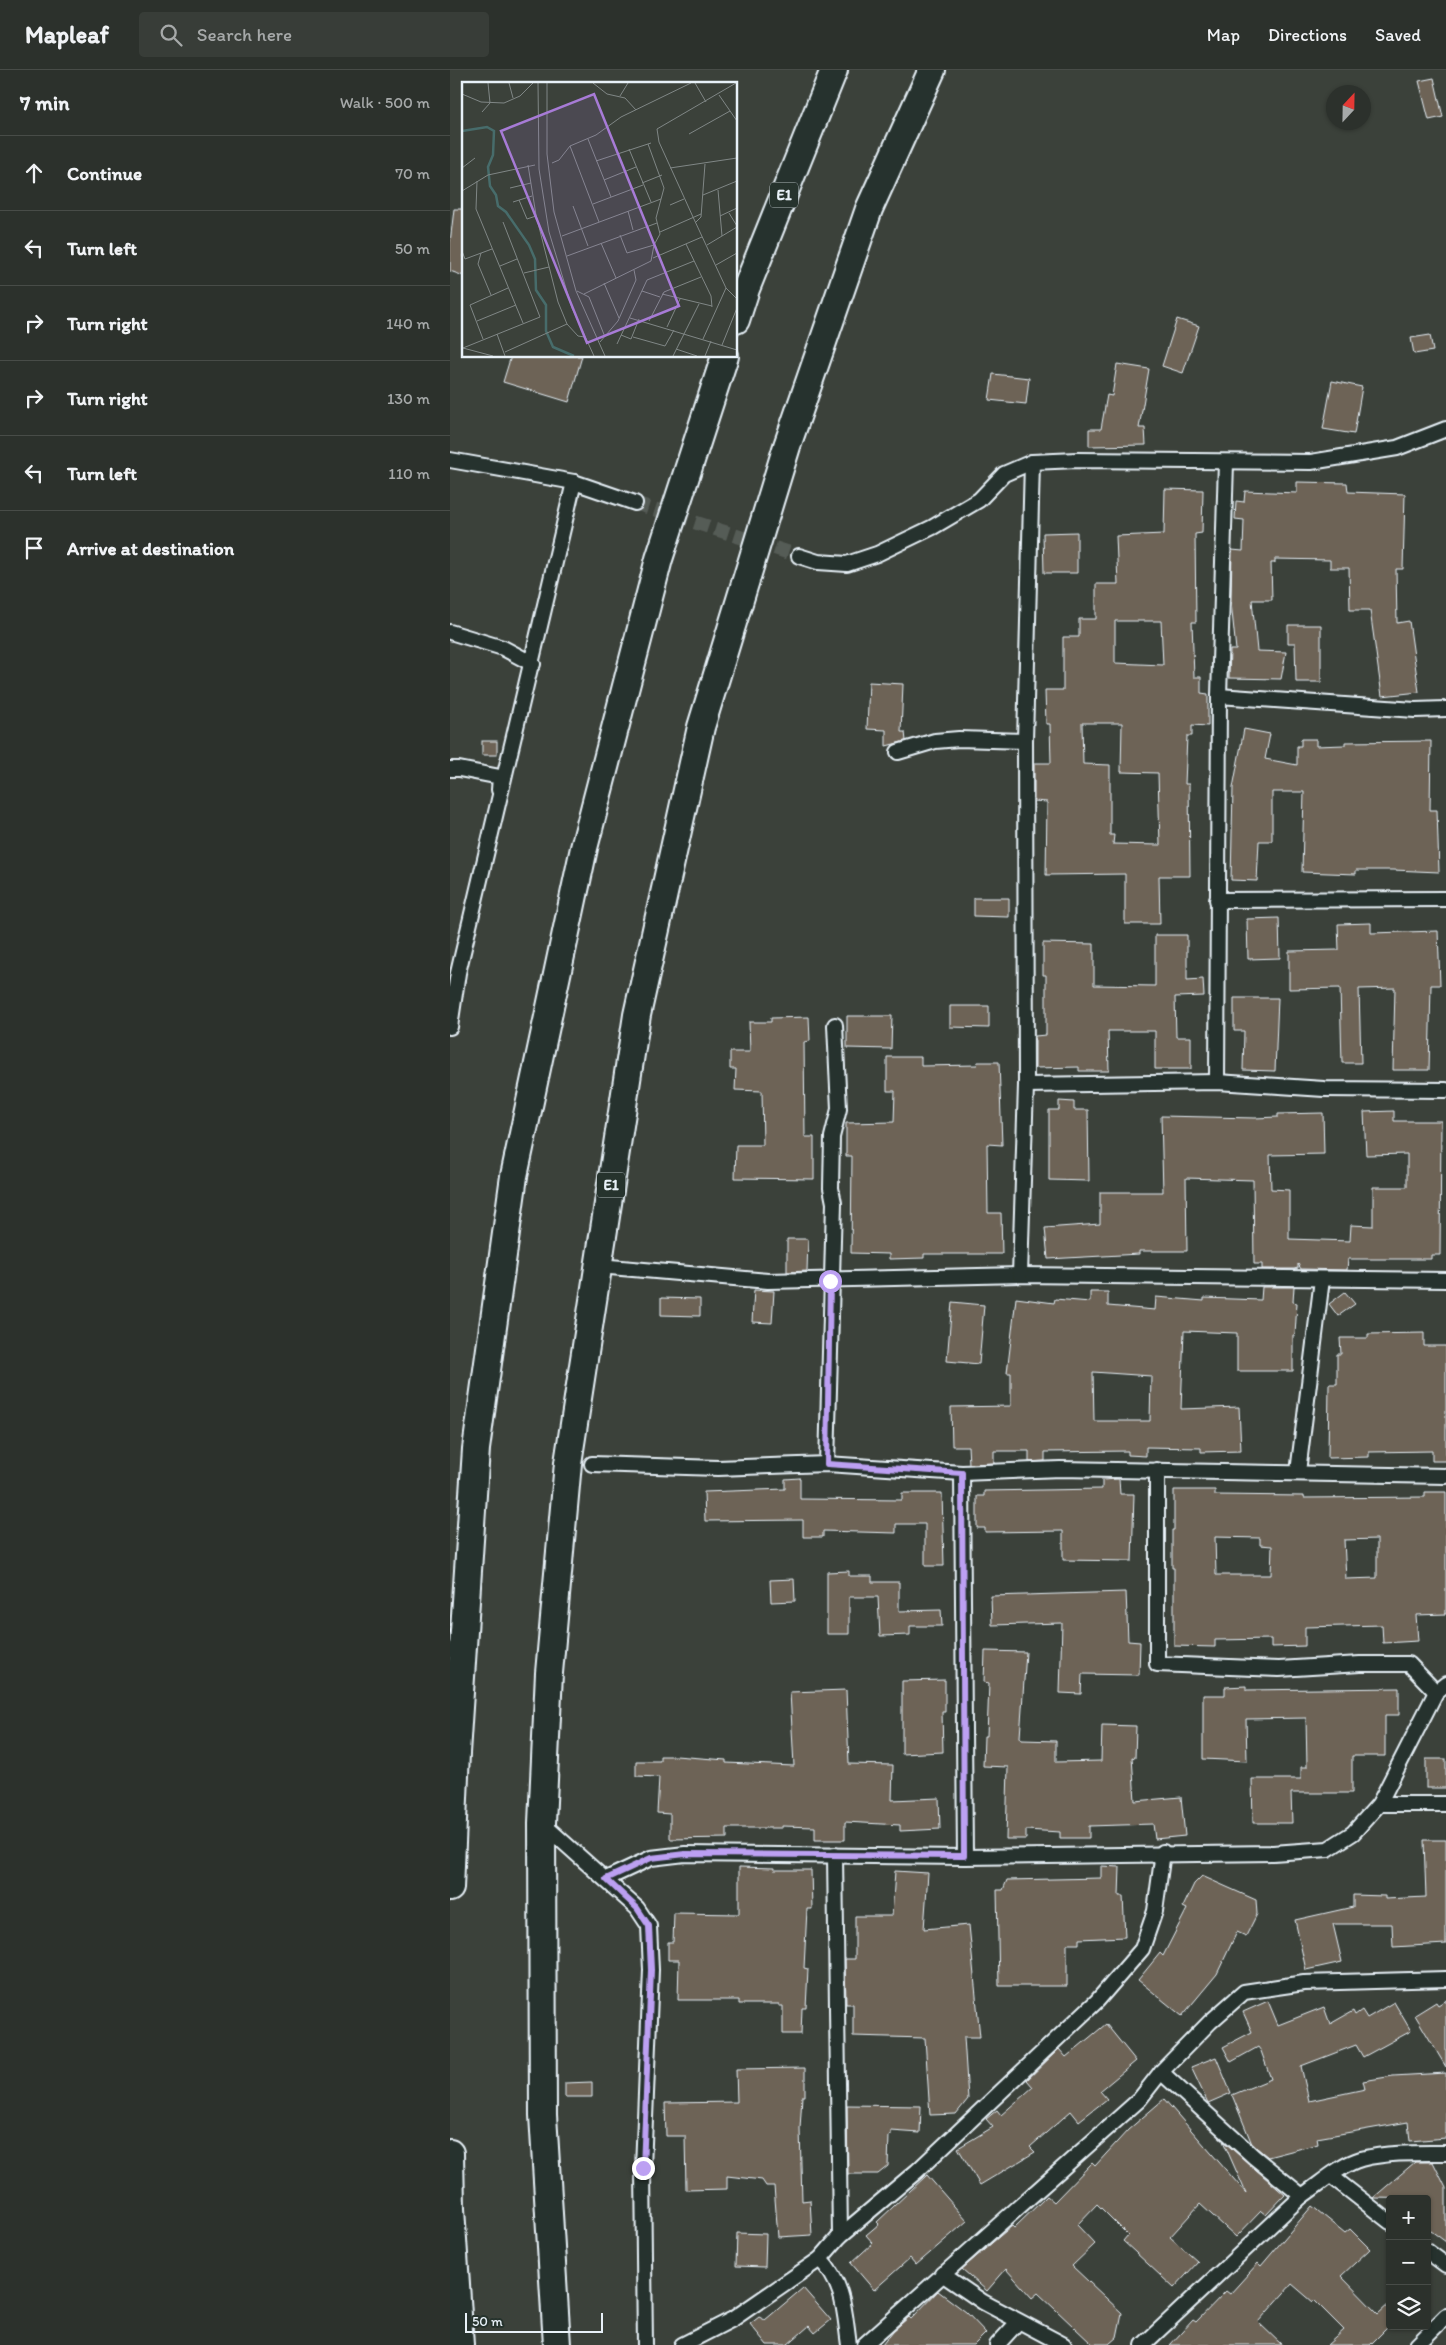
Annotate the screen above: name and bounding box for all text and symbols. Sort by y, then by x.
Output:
search box [139,12,489,57]
text: Mapleaf [25,20,109,49]
icon: search [157,21,185,49]
text: Search here [197,23,292,46]
text: Map [1207,24,1240,46]
text: Directions [1268,24,1347,46]
text: Saved [1375,24,1421,46]
inset map [462,82,738,358]
north arrow [1326,85,1371,130]
text: 7 min [20,90,69,115]
text: Walk · 500 m [340,93,430,112]
icon: ahead [20,159,48,187]
text: Continue [67,162,142,185]
text: 70 m [395,164,430,183]
road number: E1 [770,182,798,208]
icon: left [20,234,48,262]
text: Turn left [67,237,137,260]
text: 50 m [395,239,430,258]
icon: right [20,309,48,337]
text: Turn right [67,312,148,335]
text: 140 m [386,314,430,333]
icon: right [20,384,48,412]
text: Turn right [67,387,148,410]
text: 130 m [387,389,430,408]
icon: left [20,459,48,487]
text: Turn left [67,462,137,485]
text: 110 m [388,464,430,483]
icon: arrive [20,534,48,562]
text: Arrive at destination [67,537,234,560]
road number: E1 [597,1172,625,1198]
route start [819,1270,842,1293]
route end [632,2157,655,2180]
map controls [1386,2195,1431,2330]
button: + [1386,2195,1431,2240]
button: − [1386,2240,1431,2285]
button: layers [1386,2285,1431,2330]
scale bar [465,2310,602,2333]
text: 50 m [472,2313,503,2330]

